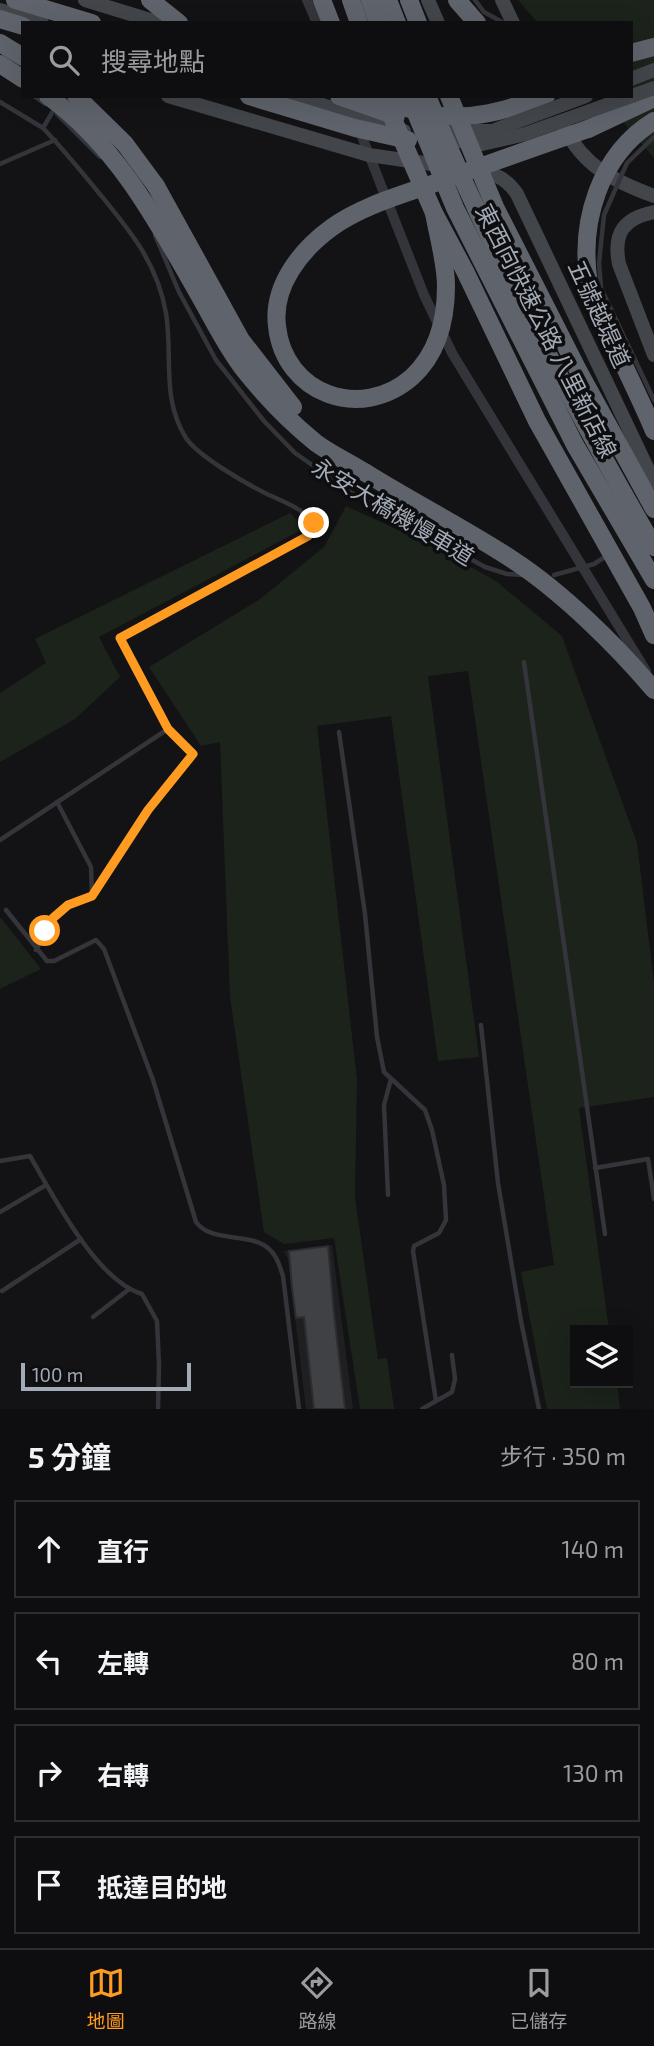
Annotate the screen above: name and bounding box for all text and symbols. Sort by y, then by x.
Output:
search box [21,21,633,98]
icon: search [45,41,83,79]
text: 搜尋地點 [101,45,205,76]
street label: 東西向快速公路 八里新店線 [471,199,623,462]
street label: 五號越堤道 [563,256,637,372]
street label: 永安大橋機慢車道 [307,452,480,571]
route end [298,507,329,538]
route start [29,915,60,946]
map controls [570,1325,633,1388]
button: layers [570,1325,633,1388]
scale bar [21,1360,191,1392]
text: 100 m [32,1363,83,1386]
text: 5 分鐘 [28,1438,111,1474]
text: 步行 · 350 m [500,1442,626,1470]
icon: ahead [30,1530,68,1568]
text: 直行 [97,1535,149,1566]
text: 140 m [562,1535,624,1563]
icon: left [30,1642,68,1680]
text: 左轉 [97,1647,149,1678]
text: 80 m [571,1647,624,1675]
icon: right [30,1754,68,1792]
text: 右轉 [97,1759,149,1790]
text: 130 m [563,1759,624,1787]
icon: arrive [30,1866,68,1904]
text: 抵達目的地 [97,1871,227,1902]
tab: 地圖 [87,1964,125,2033]
tab: 路線 [298,1964,336,2033]
tab: 已儲存 [510,1964,567,2033]

